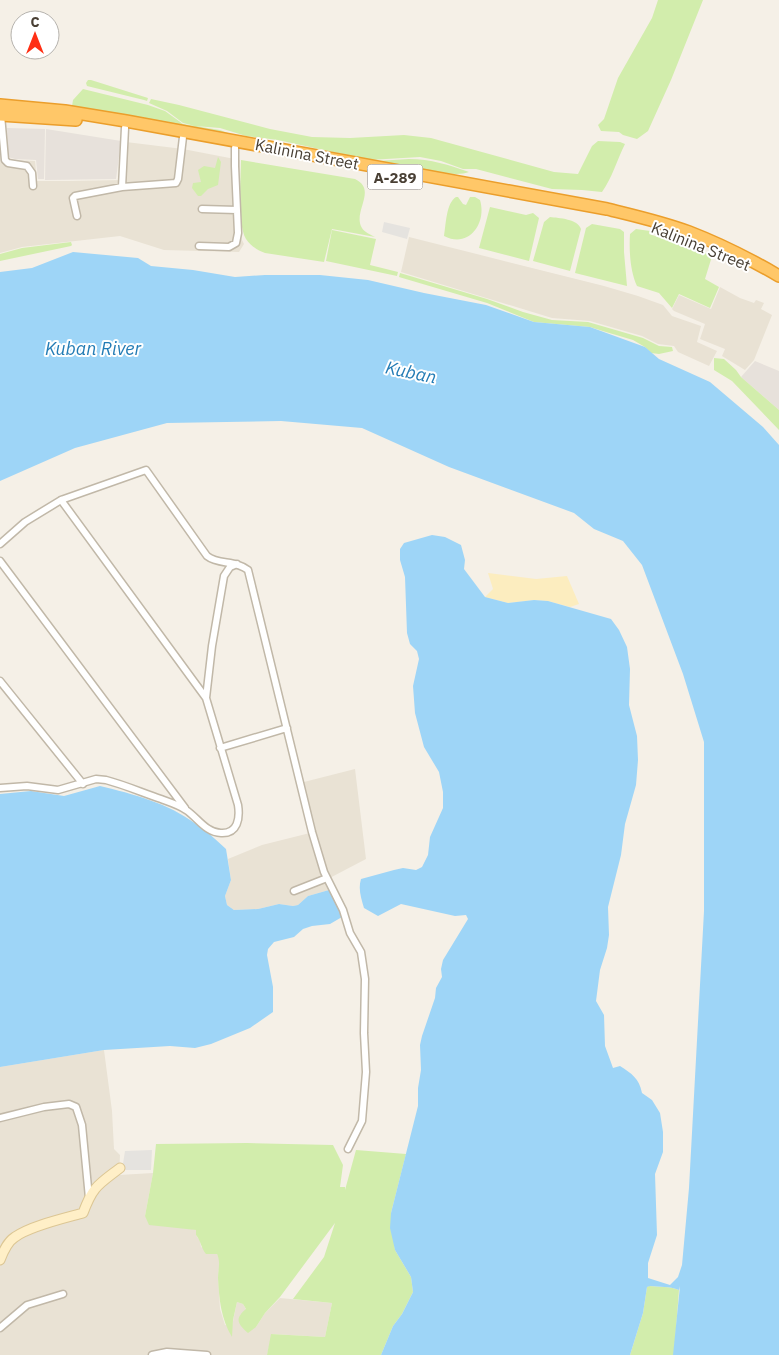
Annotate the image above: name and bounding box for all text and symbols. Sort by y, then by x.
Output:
north arrow [10,10,60,60]
text: С [30,13,40,31]
street label: Kalinina Street [253,134,361,174]
road number: А-289 [368,164,422,190]
street label: Kalinina Street [648,217,754,275]
water label: Kuban River [45,337,142,360]
water label: Kuban [383,355,439,389]

